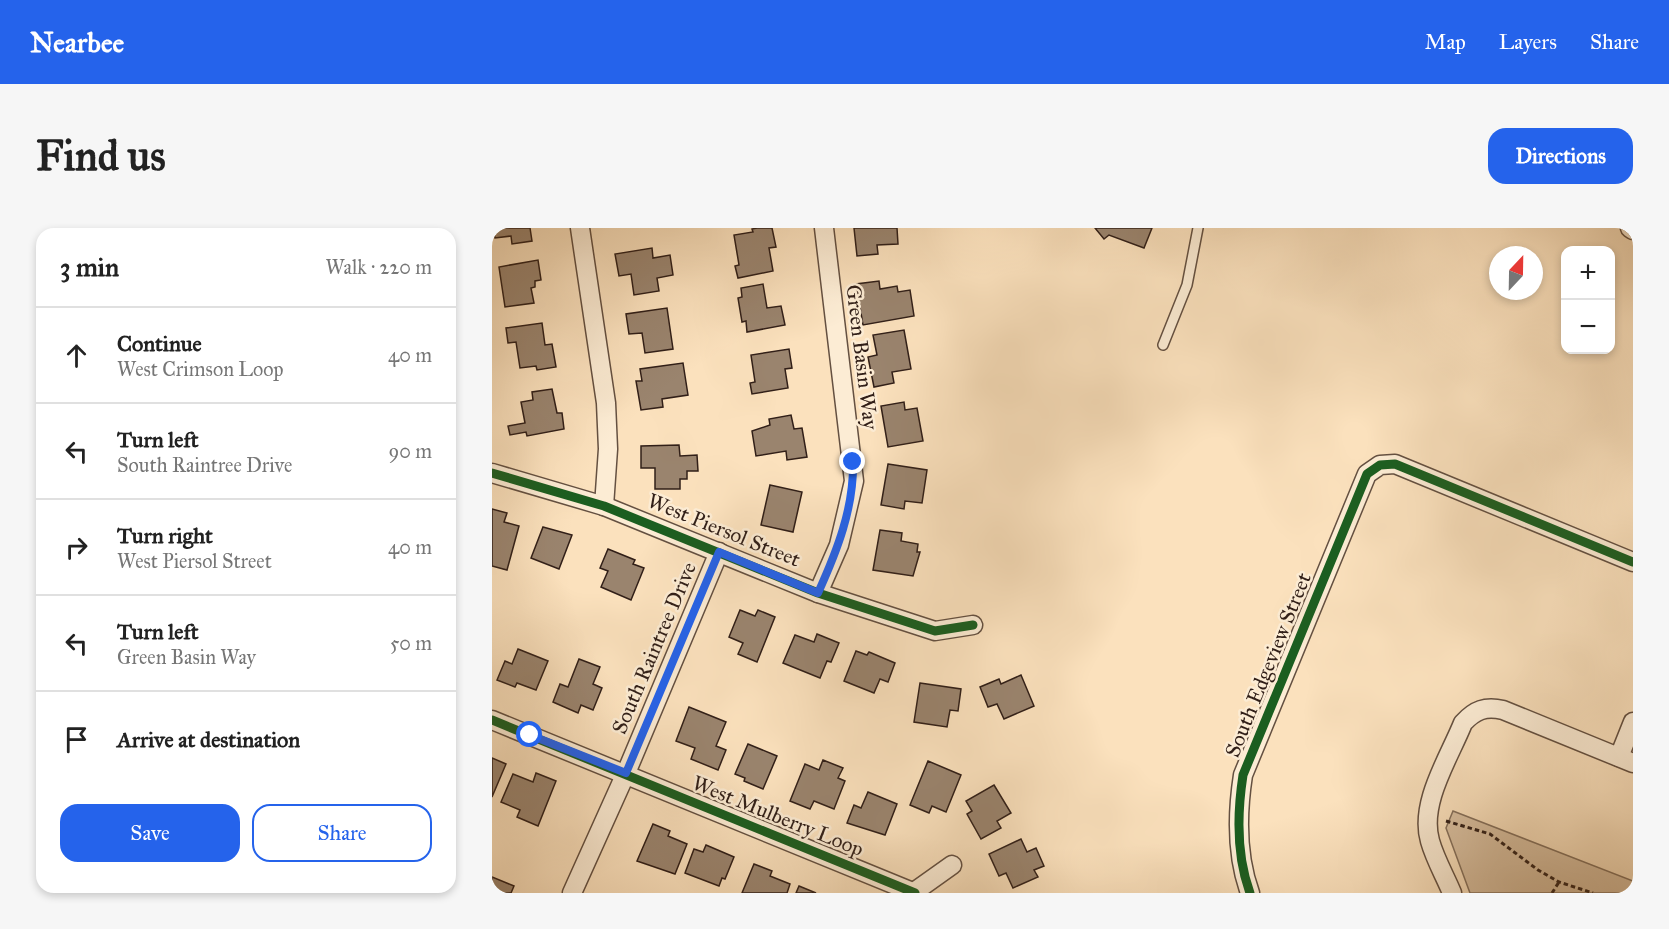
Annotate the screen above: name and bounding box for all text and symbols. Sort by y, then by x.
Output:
text: Nearbee [30,25,124,60]
text: Map [1425,29,1466,55]
text: Layers [1499,29,1557,55]
text: Share [1590,29,1639,55]
button: Directions [1488,128,1633,184]
text: Find us [36,130,166,182]
north arrow [1489,246,1543,300]
map controls [1561,246,1615,354]
button: + [1561,246,1615,300]
text: 3 min [60,251,119,283]
text: Walk · 220 m [325,255,432,279]
street label: Green Basin Way [840,283,884,432]
button: − [1561,300,1615,354]
text: Continue [117,330,202,357]
icon: ahead [60,339,93,372]
text: 40 m [388,343,432,367]
text: West Crimson Loop [117,357,284,381]
text: Turn left [117,426,199,453]
icon: left [60,435,93,468]
text: 90 m [389,439,432,463]
route end [839,448,865,474]
text: South Raintree Drive [117,453,292,477]
street label: West Piersol Street [644,488,805,573]
text: Turn right [117,522,213,549]
icon: right [60,531,93,564]
text: 40 m [388,535,432,559]
text: West Piersol Street [117,549,272,573]
street label: South Raintree Drive [606,558,702,738]
street label: South Edgeview Street [1219,568,1317,761]
text: Turn left [117,618,199,645]
icon: left [60,627,93,660]
text: 50 m [390,631,432,655]
text: Green Basin Way [117,645,256,669]
route start [516,721,542,747]
icon: arrive [60,723,93,756]
text: Arrive at destination [117,726,300,753]
street label: West Mulberry Loop [689,770,867,862]
button: Save [60,804,240,862]
button: Share [252,804,432,862]

